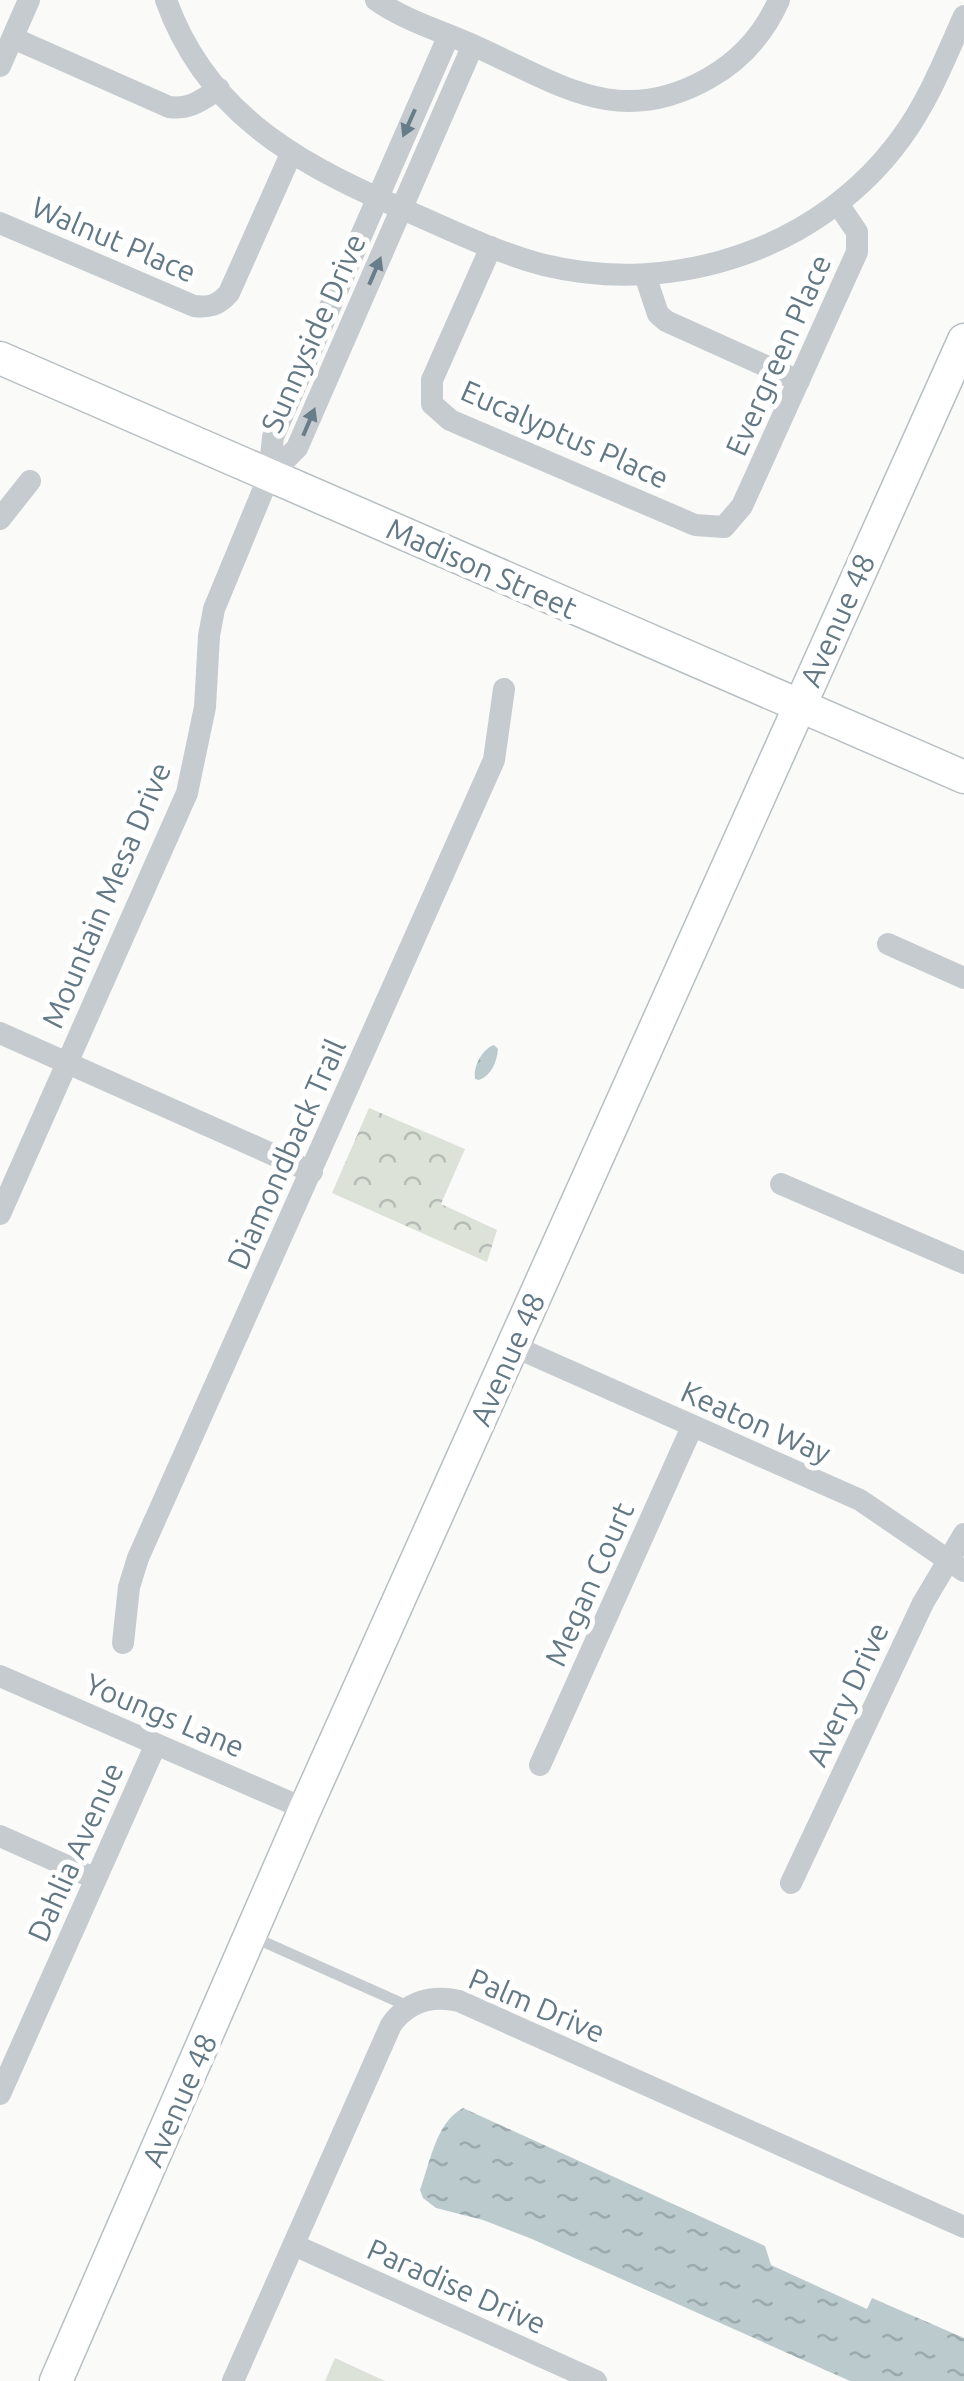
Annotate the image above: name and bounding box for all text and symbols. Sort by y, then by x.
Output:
one-way arrow [401,108,417,138]
street label: Walnut Place [27,189,201,289]
street label: Sunnyside Drive [254,229,372,437]
street label: Evergreen Place [718,249,838,461]
one-way arrow [367,256,383,285]
street label: Eucalyptus Place [456,373,674,495]
one-way arrow [301,407,317,437]
street label: Madison Street [382,511,583,625]
street label: Avenue 48 [793,548,881,692]
street label: Mountain Mesa Drive [35,757,177,1033]
street label: Diamondback Trail [220,1033,352,1274]
street label: Avenue 48 [463,1287,551,1431]
street label: Keaton Way [676,1374,836,1470]
street label: Megan Court [538,1497,640,1671]
street label: Avery Drive [799,1617,895,1771]
street label: Youngs Lane [80,1666,250,1764]
street label: Dahlia Avenue [20,1757,130,1947]
street label: Palm Drive [464,1961,610,2049]
street label: Avenue 48 [135,2028,223,2172]
street label: Paradise Drive [362,2231,552,2341]

